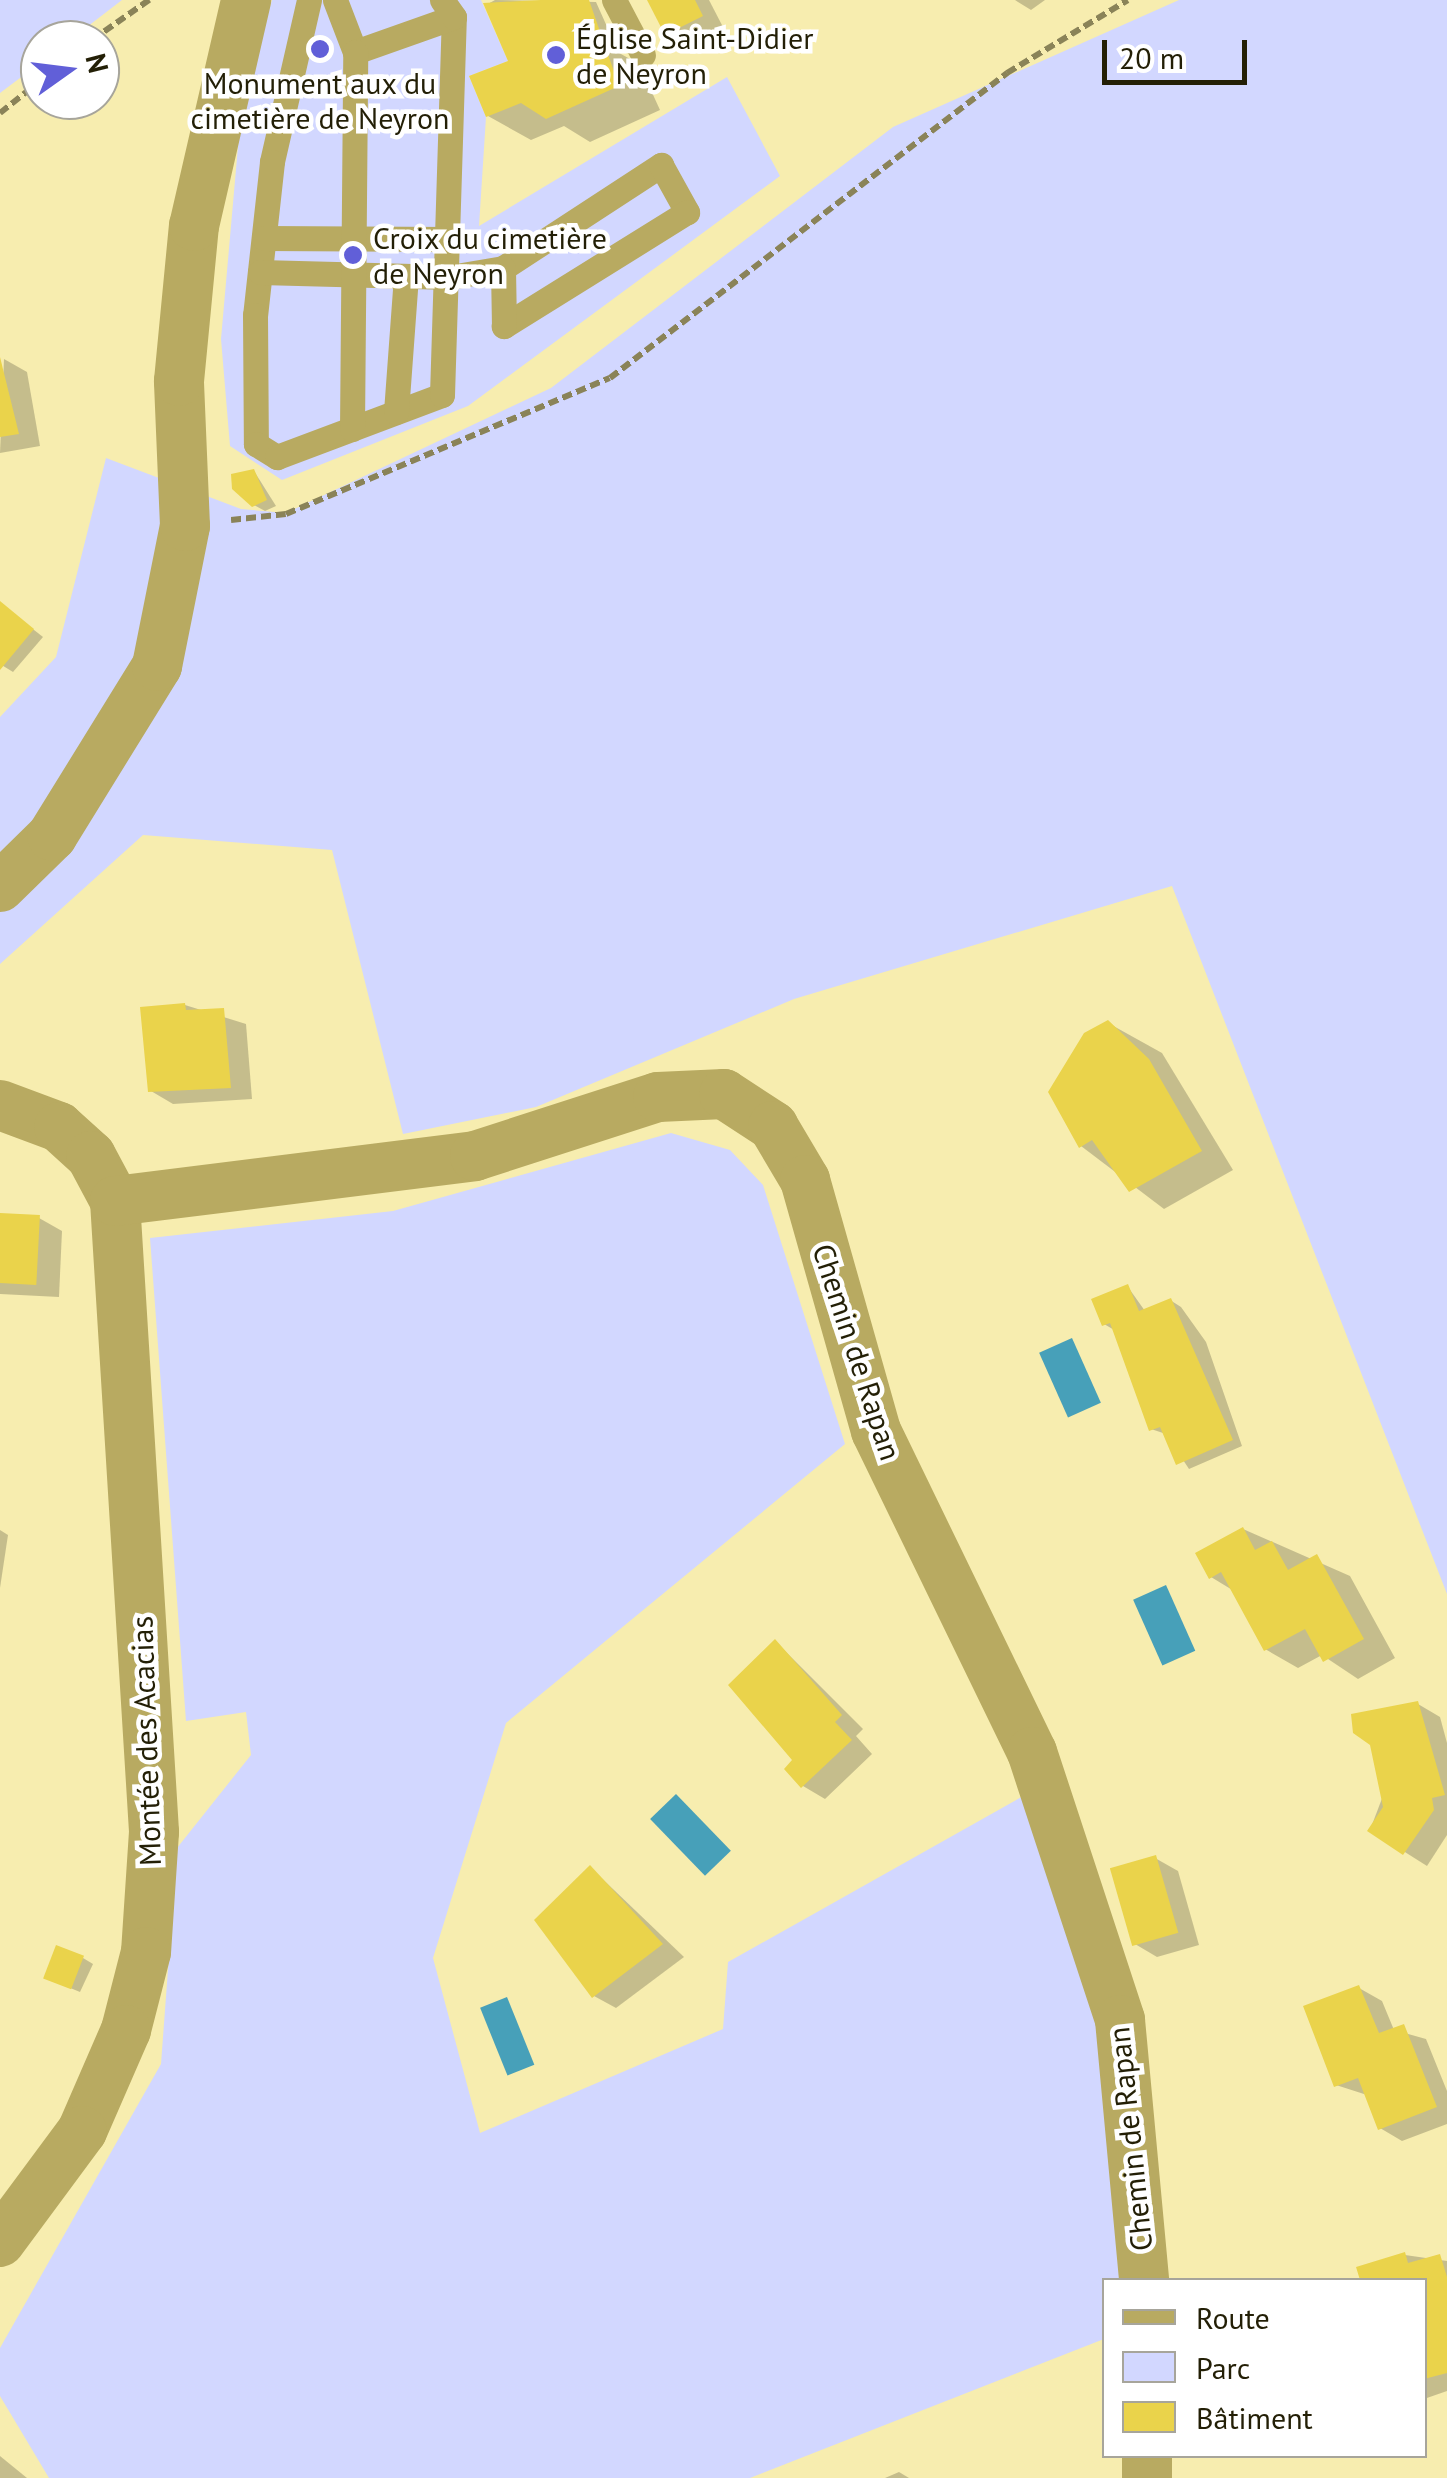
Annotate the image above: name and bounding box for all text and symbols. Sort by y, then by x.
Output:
north arrow [20,20,120,120]
place label: Église Saint-Didier de Neyron [576,20,813,90]
scale bar [1107,20,1252,82]
marker: Monument aux du cimetière de Neyron [309,38,331,60]
text: 20 m [1119,38,1184,77]
marker: Église Saint-Didier de Neyron [545,44,567,66]
text: N [77,50,118,77]
place label: Monument aux du cimetière de Neyron [191,65,449,136]
place label: Croix du cimetière de Neyron [373,220,608,290]
marker: Croix du cimetière de Neyron [342,244,364,266]
street label: Chemin de Rapan [805,1239,909,1465]
street label: Montée des Acacias [124,1615,168,1867]
street label: Chemin de Rapan [1100,2025,1160,2253]
legend [1102,2278,1427,2458]
text: Route [1196,2298,1270,2337]
text: Parc [1196,2348,1250,2387]
text: Bâtiment [1196,2398,1313,2437]

